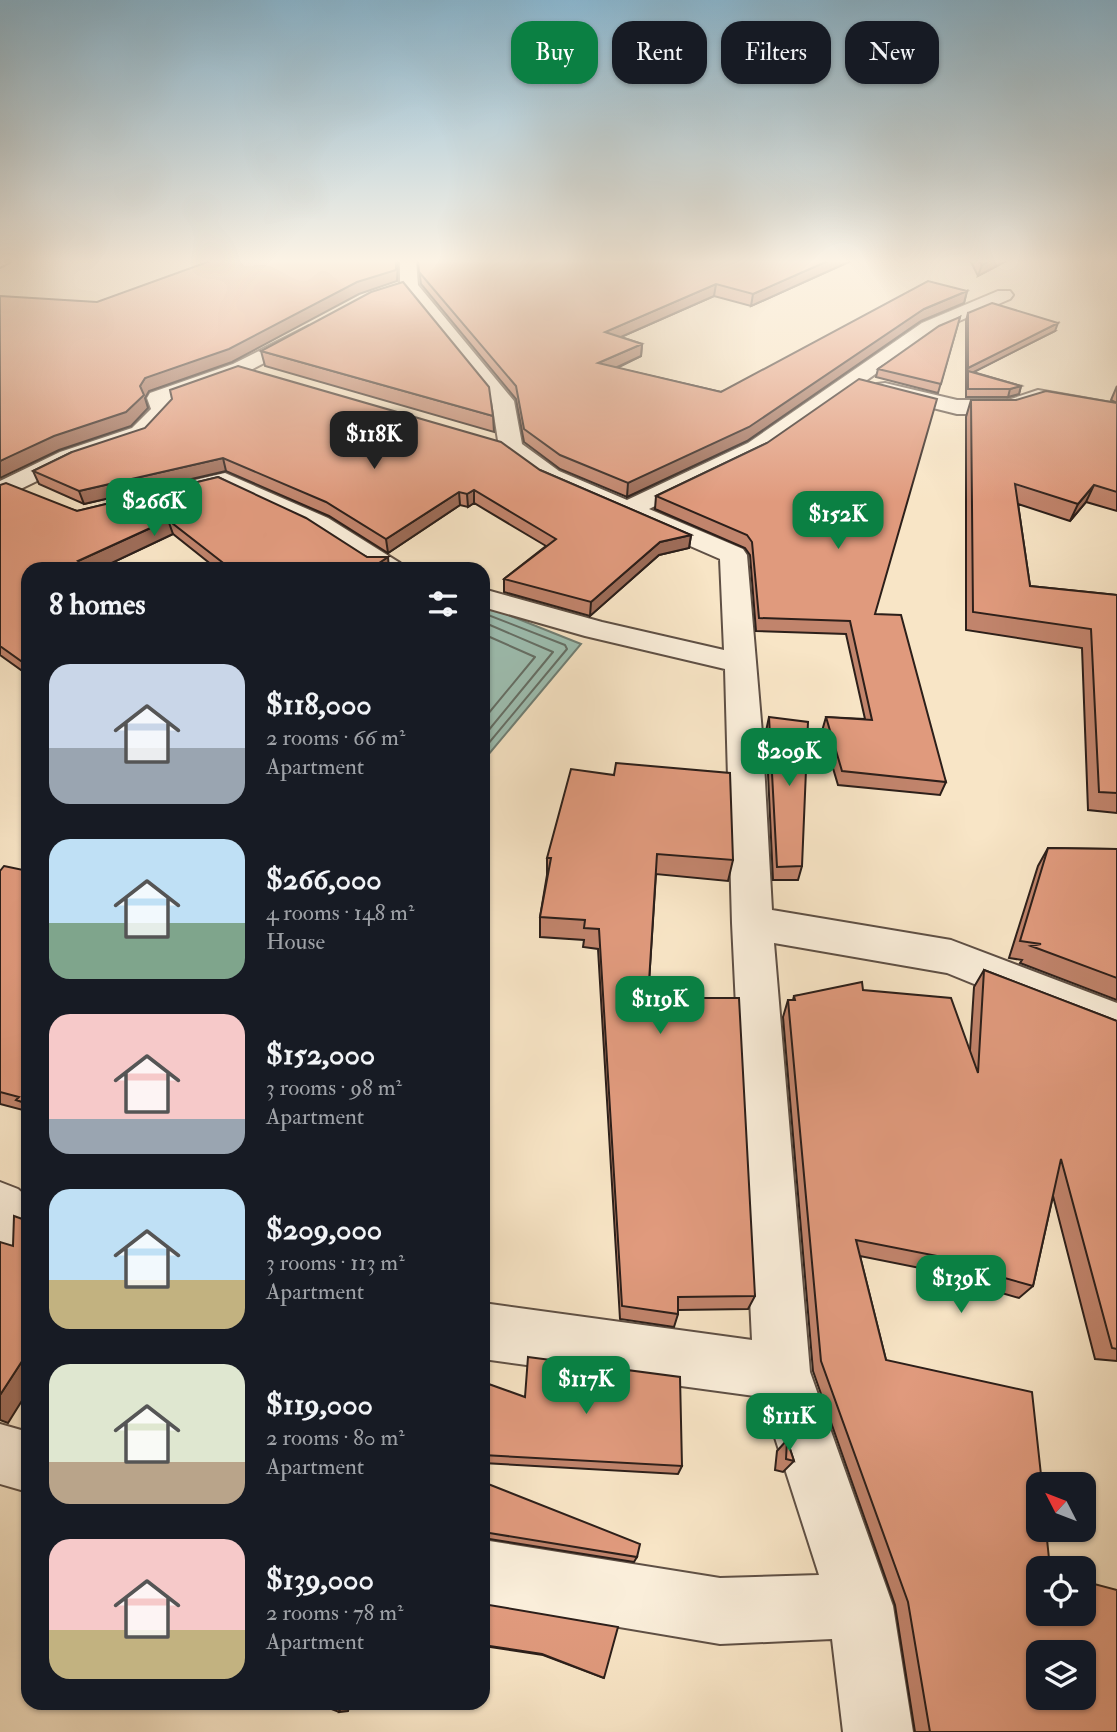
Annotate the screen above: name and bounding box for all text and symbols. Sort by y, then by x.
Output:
chip: Buy [511,21,598,84]
chip: Rent [612,21,707,84]
chip: Filters [721,21,831,84]
chip: New [845,21,939,84]
pin: $118K [325,412,423,471]
text: $118K [346,419,402,448]
pin: $266K [105,478,203,538]
text: $266K [122,486,186,515]
pin: $152K [789,491,887,551]
text: $152K [809,499,867,528]
icon: filters [424,585,462,623]
text: 8 homes [49,586,146,623]
text: $118,000 [266,686,372,723]
icon: home [105,692,189,776]
text: 2 rooms · 66 m² [266,723,405,752]
pin: $209K [740,728,838,788]
text: $209K [757,736,821,765]
text: Apartment [266,752,364,781]
text: $266,000 [266,861,382,898]
icon: home [105,867,189,951]
text: 4 rooms · 148 m² [266,898,414,927]
text: House [266,927,325,956]
pin: $119K [611,976,709,1036]
text: $119K [631,984,689,1013]
text: $152,000 [266,1036,375,1073]
icon: home [105,1042,189,1126]
text: 3 rooms · 98 m² [266,1073,402,1102]
text: Apartment [266,1102,364,1131]
text: $209,000 [266,1211,382,1248]
icon: home [105,1217,189,1301]
text: 3 rooms · 113 m² [266,1248,405,1277]
pin: $139K [912,1256,1010,1315]
text: $139K [932,1263,990,1292]
text: Apartment [266,1277,364,1306]
pin: $117K [537,1356,635,1416]
text: $117K [558,1364,614,1393]
text: $119,000 [266,1386,373,1423]
icon: home [105,1392,189,1476]
pin: $111K [740,1394,838,1453]
text: $111K [762,1401,816,1430]
text: 2 rooms · 80 m² [266,1423,405,1452]
text: Apartment [266,1452,364,1481]
north arrow [1026,1472,1096,1542]
map controls [1026,1472,1096,1710]
button: locate [1026,1556,1096,1626]
text: $139,000 [266,1561,374,1598]
icon: home [105,1567,189,1651]
text: 2 rooms · 78 m² [266,1598,404,1627]
text: Apartment [266,1627,364,1656]
button: layers [1026,1640,1096,1710]

